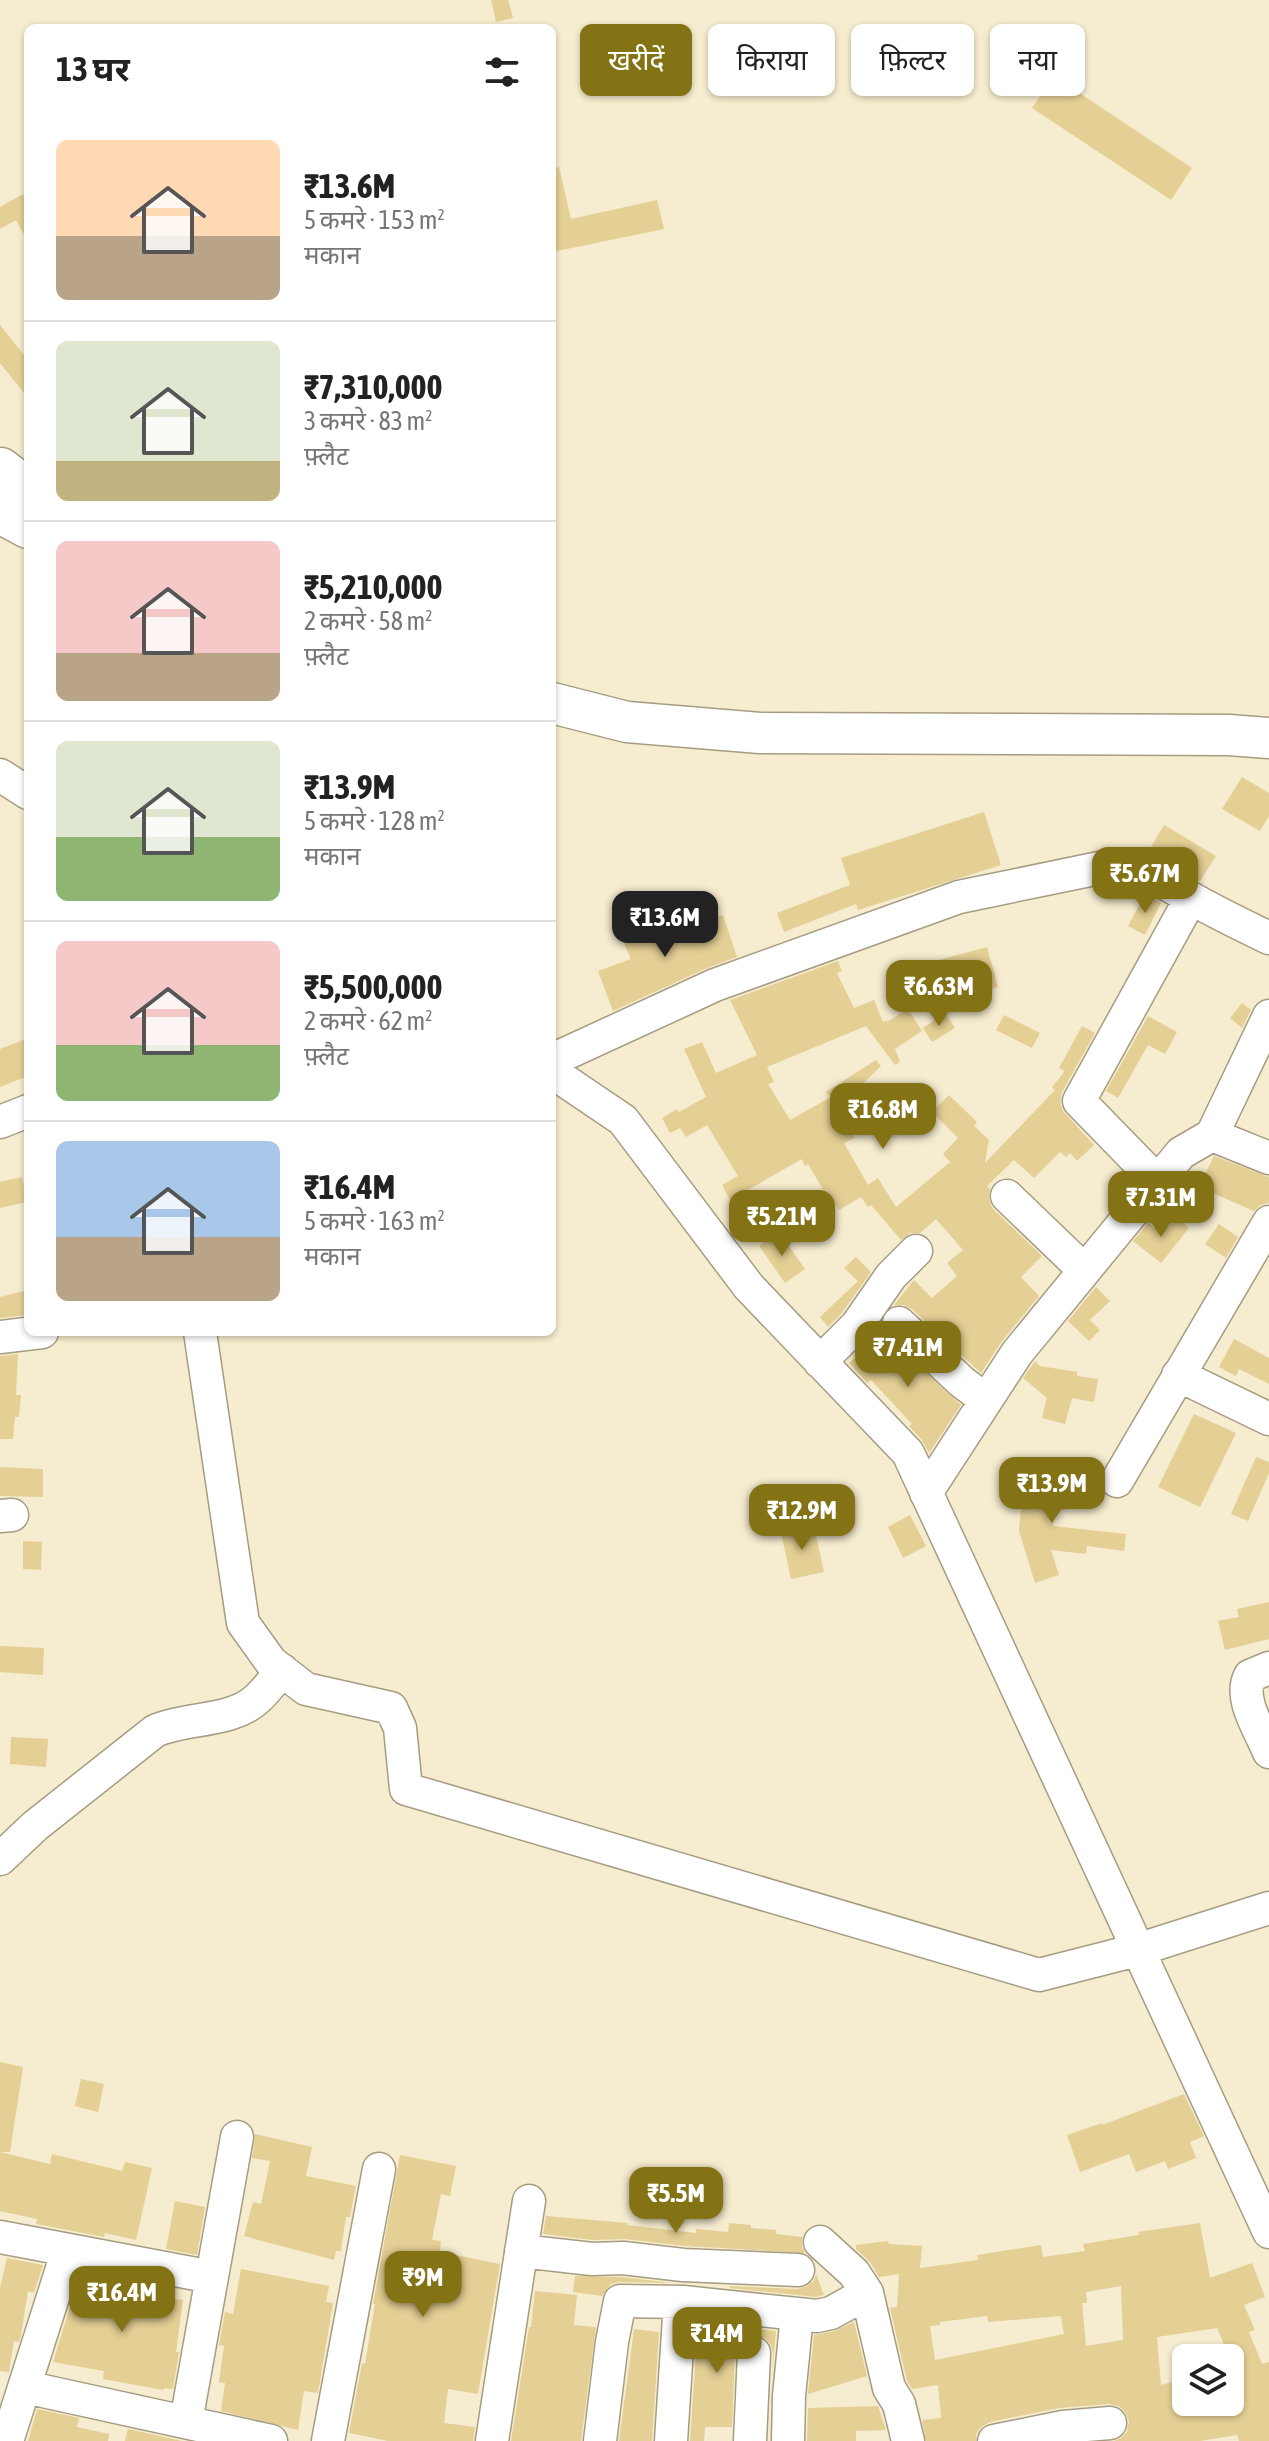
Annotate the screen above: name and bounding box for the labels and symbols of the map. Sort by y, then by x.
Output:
pin: ₹5.67M [1080,847,1210,915]
pin: ₹13.6M [600,891,730,959]
pin: ₹6.63M [874,960,1004,1028]
pin: ₹16.8M [818,1083,948,1151]
pin: ₹7.31M [1096,1171,1226,1239]
pin: ₹5.21M [717,1190,847,1258]
pin: ₹7.41M [843,1321,973,1389]
pin: ₹13.9M [987,1457,1117,1525]
pin: ₹12.9M [737,1484,867,1552]
pin: ₹5.5M [620,2167,732,2235]
pin: ₹9M [384,2251,462,2319]
pin: ₹16.4M [57,2266,187,2334]
pin: ₹14M [670,2307,764,2375]

